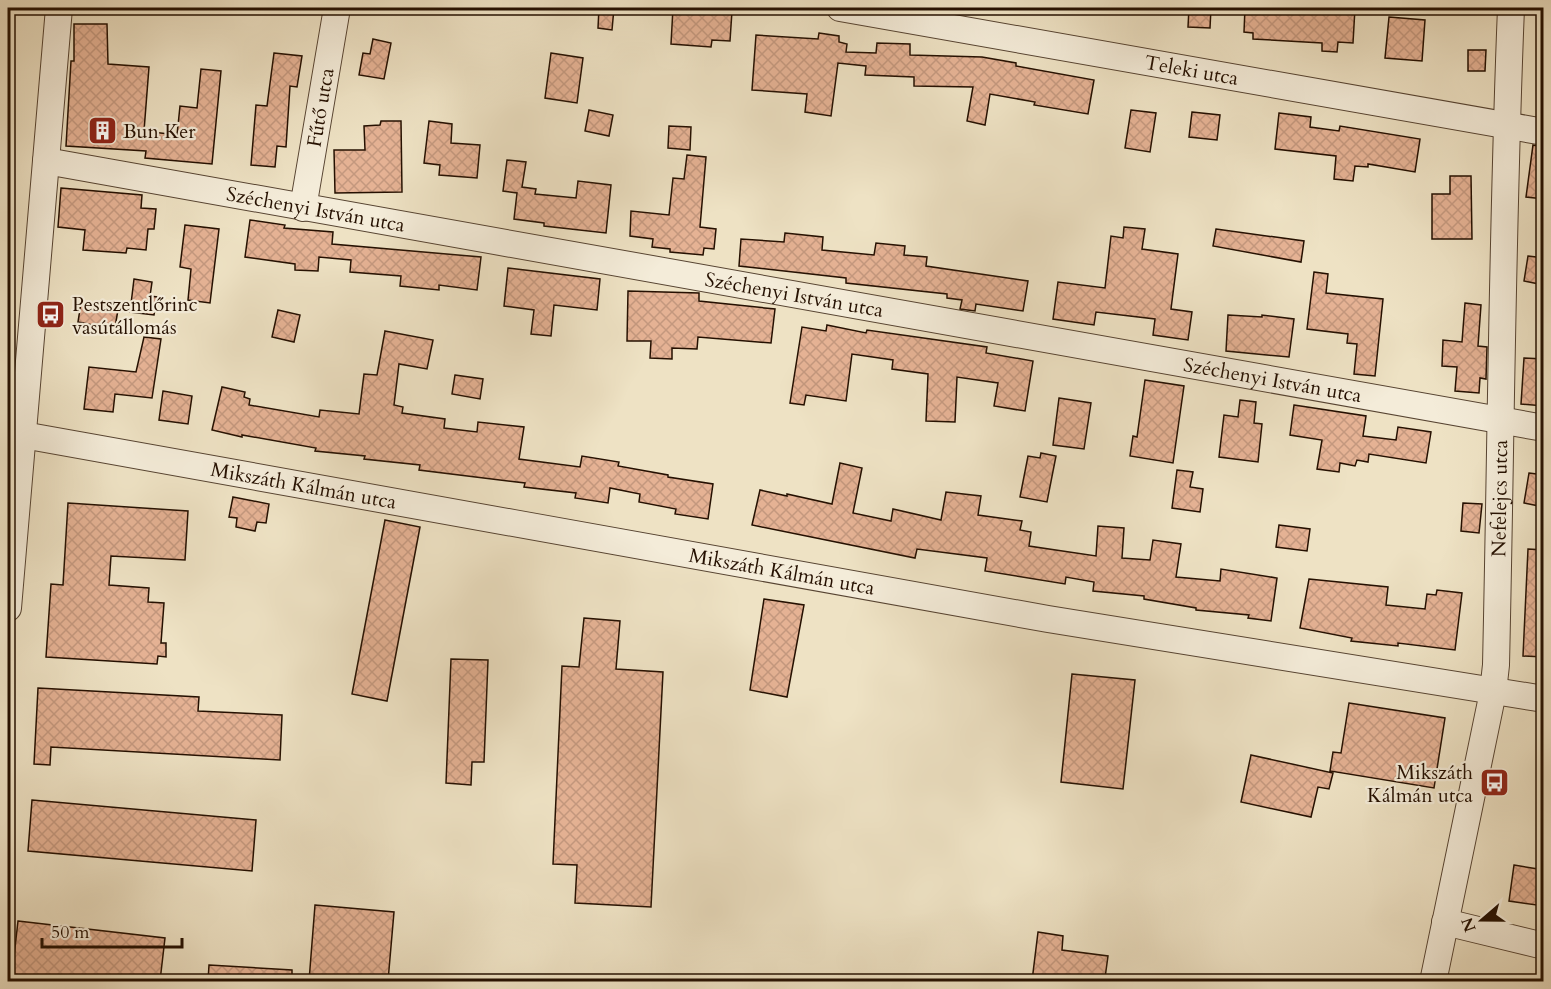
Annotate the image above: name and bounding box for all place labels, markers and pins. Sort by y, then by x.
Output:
building icon: Bun Ker [86,115,118,147]
place label: Bun Ker [123,118,196,145]
place label: Pestszentlőrinc vasútállomás [72,291,198,341]
bus stop icon: Pestszentlőrinc vasútállomás [35,299,67,331]
place label: Mikszáth Kálmán utca [1367,759,1473,809]
bus stop icon: Mikszáth Kálmán utca [1478,767,1510,799]

